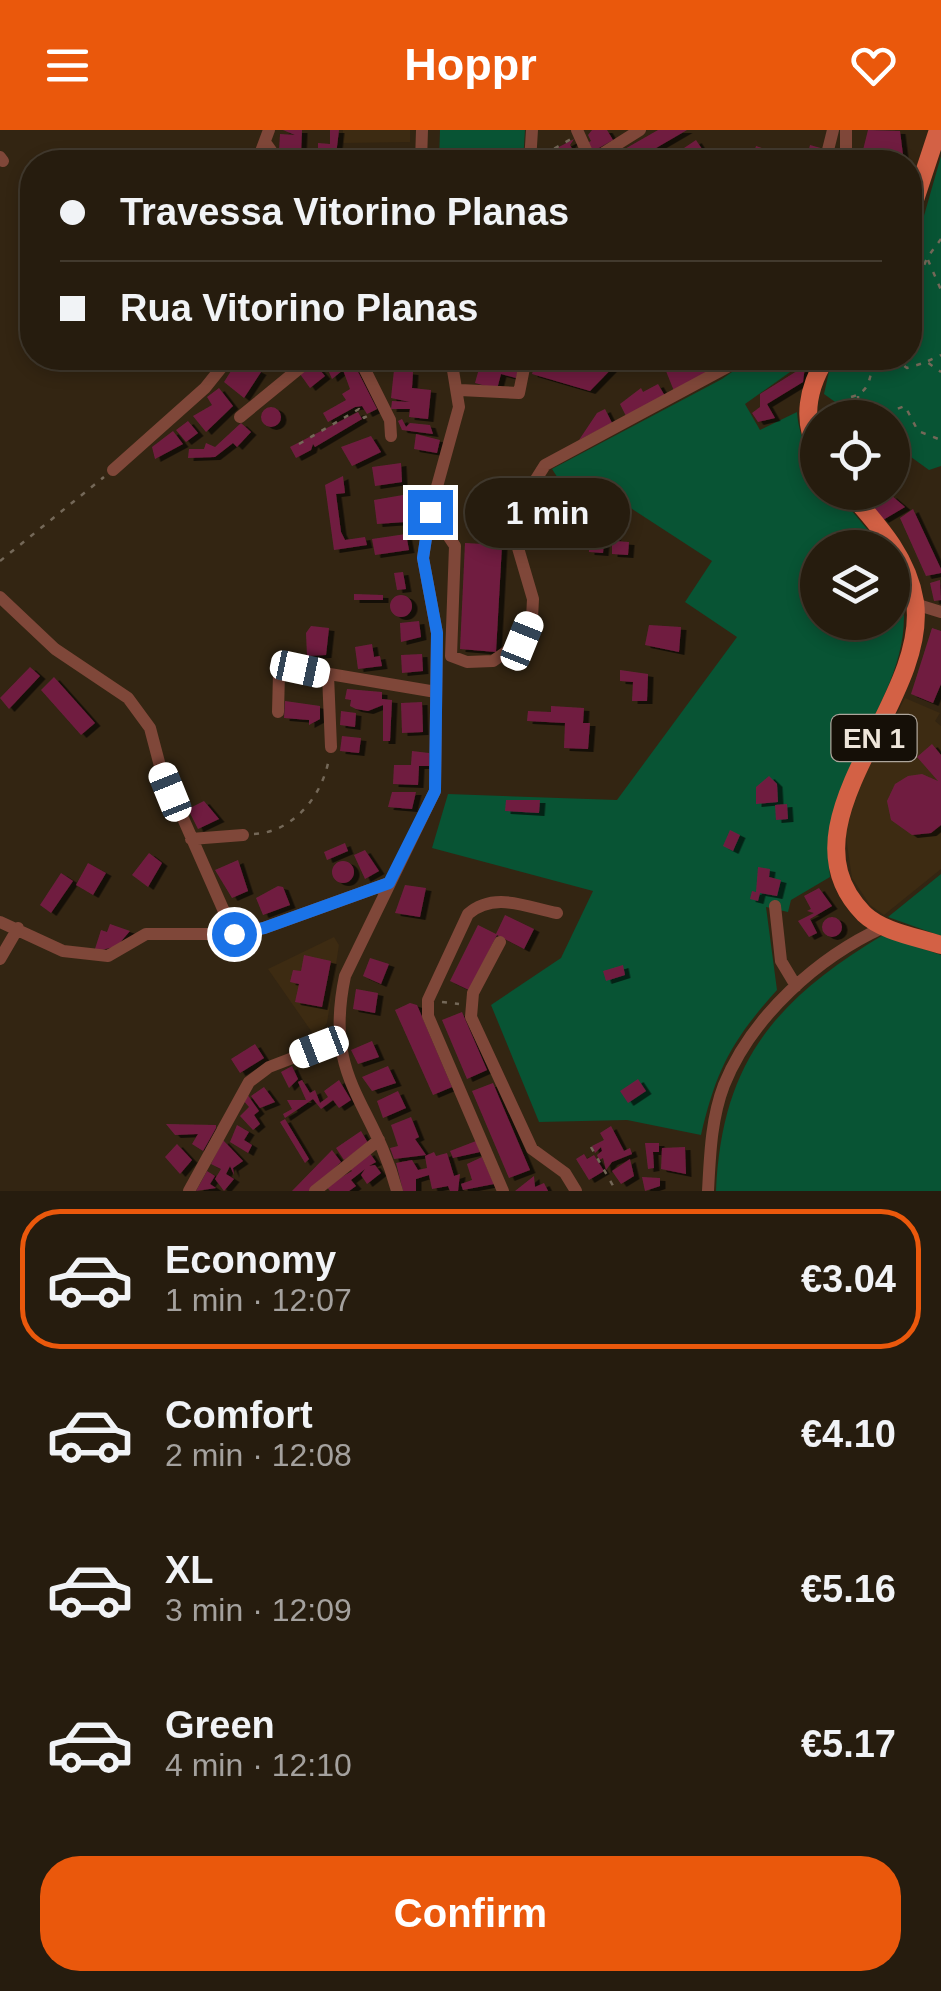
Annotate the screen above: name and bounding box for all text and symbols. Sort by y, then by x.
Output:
icon: menu [40,38,95,93]
icon: heart [846,38,901,93]
text: Hoppr [404,39,537,90]
text: Travessa Vitorino Planas [120,191,569,233]
text: Rua Vitorino Planas [120,287,478,329]
map controls [800,400,910,640]
button: locate [800,400,910,510]
callout: 1 min [465,477,630,547]
route end [408,490,453,535]
text: 1 min [506,495,589,531]
button: layers [800,530,910,640]
car [497,608,547,674]
car [268,648,332,690]
road number: EN 1 [832,715,916,761]
car [145,759,195,825]
route start [212,912,257,957]
car [286,1022,352,1072]
icon: car [45,1234,135,1324]
text: Economy [165,1239,336,1281]
text: €3.04 [801,1258,896,1300]
text: 1 min · 12:07 [165,1282,352,1318]
icon: car [45,1389,135,1479]
text: Comfort [165,1394,313,1436]
text: €4.10 [801,1413,896,1455]
text: 2 min · 12:08 [165,1437,352,1473]
icon: car [45,1544,135,1634]
text: XL [165,1549,214,1591]
text: €5.16 [801,1568,896,1610]
text: 3 min · 12:09 [165,1592,352,1628]
icon: car [45,1699,135,1789]
text: Green [165,1704,275,1746]
text: €5.17 [801,1723,896,1765]
text: 4 min · 12:10 [165,1747,352,1783]
button: Confirm [40,1856,901,1971]

